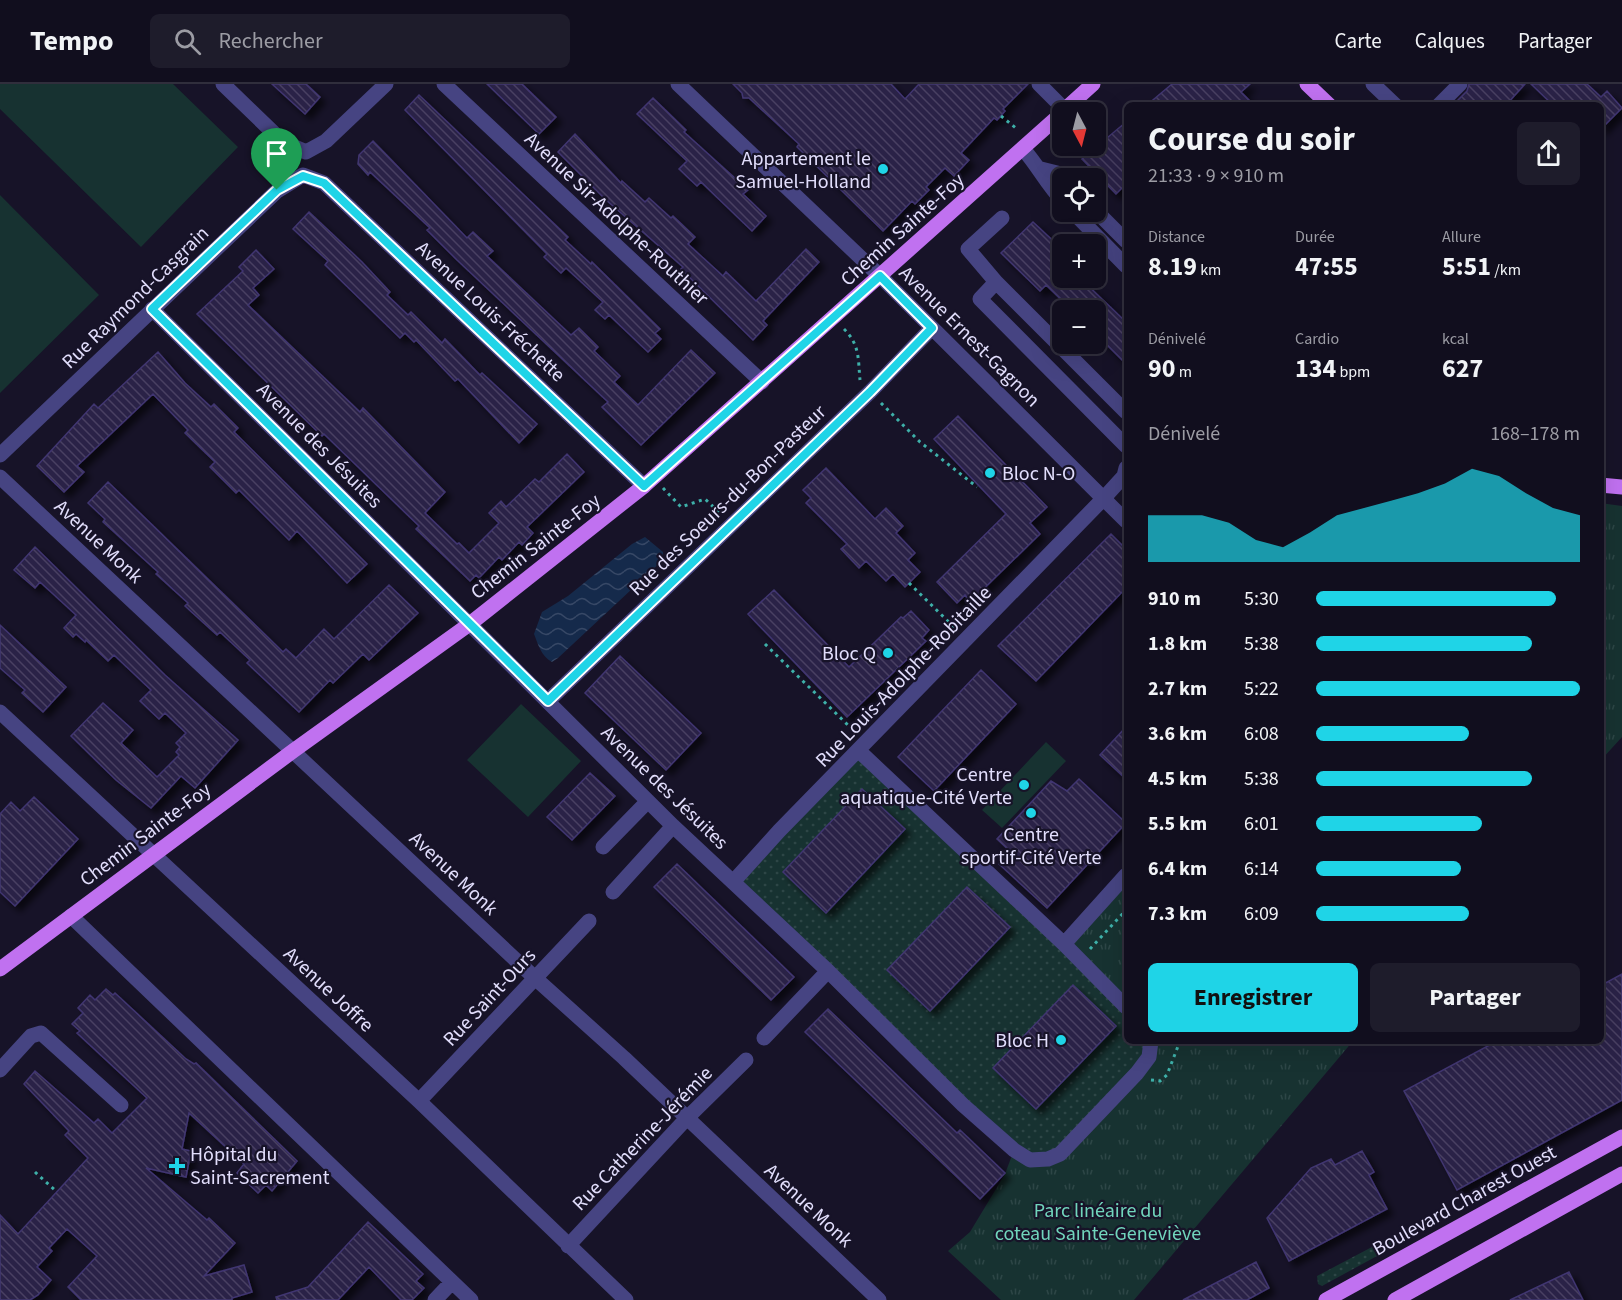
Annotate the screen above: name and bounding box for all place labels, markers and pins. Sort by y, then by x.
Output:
pin [251,128,302,190]
place label: Appartement le Samuel-Holland [735,145,871,196]
marker: Appartement le Samuel-Holland [876,162,890,176]
place label: Bloc N-O [1002,460,1075,488]
marker: Bloc N-O [983,466,997,480]
place label: Bloc Q [822,640,876,668]
marker: Bloc Q [881,646,895,660]
place label: Centre aquatique-Cité Verte [840,761,1012,812]
marker: Centre aquatique-Cité Verte [1017,778,1031,792]
marker: Centre sportif-Cité Verte [1024,806,1038,820]
place label: Centre sportif-Cité Verte [961,821,1101,872]
place label: Bloc H [995,1027,1049,1055]
marker: Bloc H [1054,1033,1068,1047]
place label: Hôpital du Saint-Sacrement [190,1141,330,1192]
marker: Hôpital du Saint-Sacrement [168,1157,186,1175]

